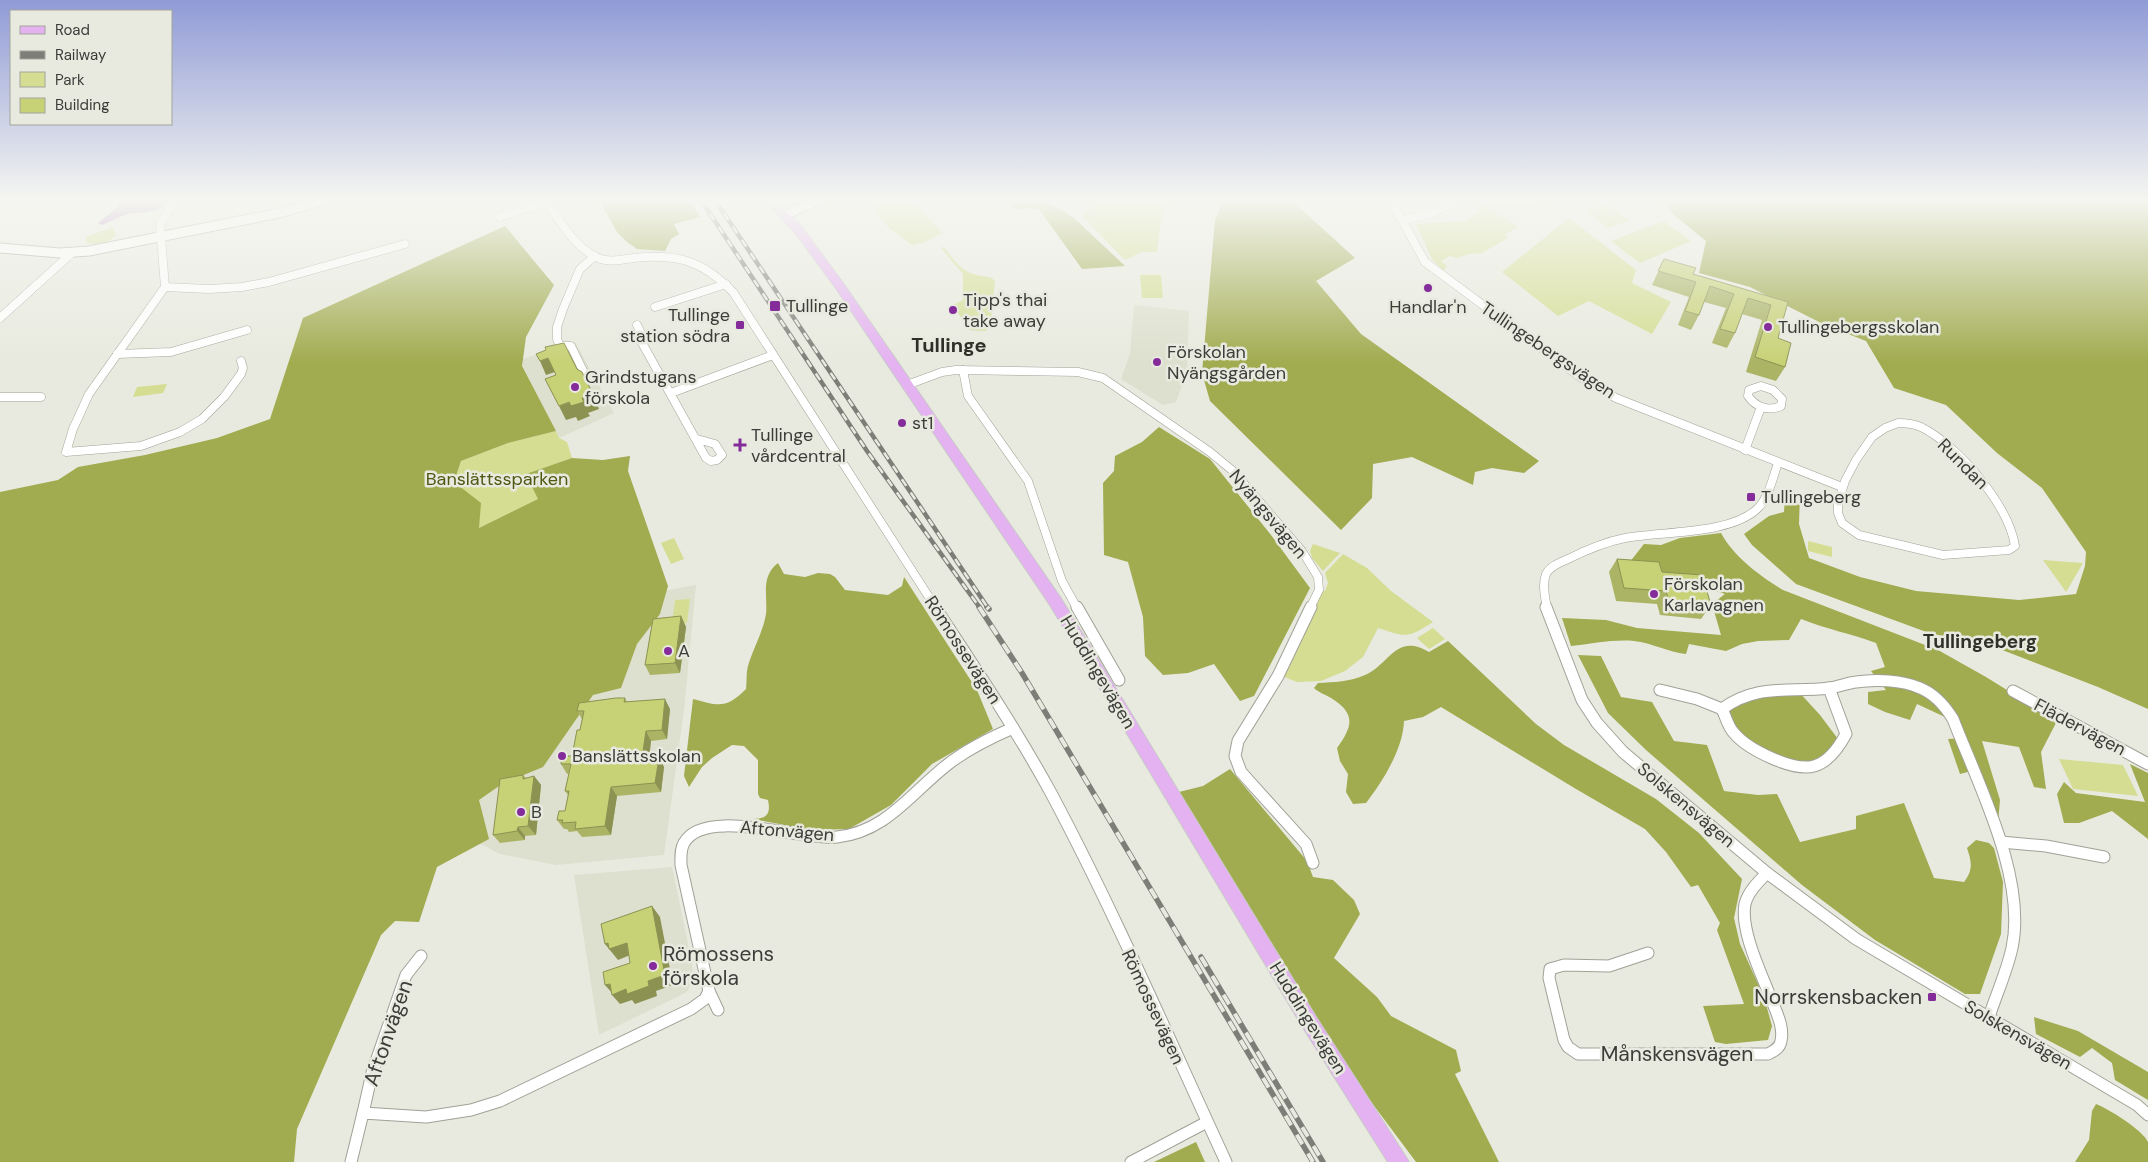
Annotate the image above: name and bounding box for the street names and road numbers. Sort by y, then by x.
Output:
street label: Tullingebergsvägen [1476,296,1620,404]
street label: Rundan [1932,433,1994,495]
street label: Nyängsvägen [1224,464,1312,564]
street label: Römossevägen [919,591,1007,709]
street label: Huddingevägen [1055,611,1141,733]
street label: Flädervägen [2030,693,2130,761]
street label: Solskensvägen [1632,757,1740,853]
street label: Aftonvägen [739,815,835,847]
street label: Römossevägen [1116,945,1190,1069]
street label: Huddingevägen [1264,957,1352,1079]
street label: Aftonvägen [357,976,419,1090]
street label: Solskensvägen [1960,994,2076,1076]
street label: Månskensvägen [1601,1040,1753,1068]

